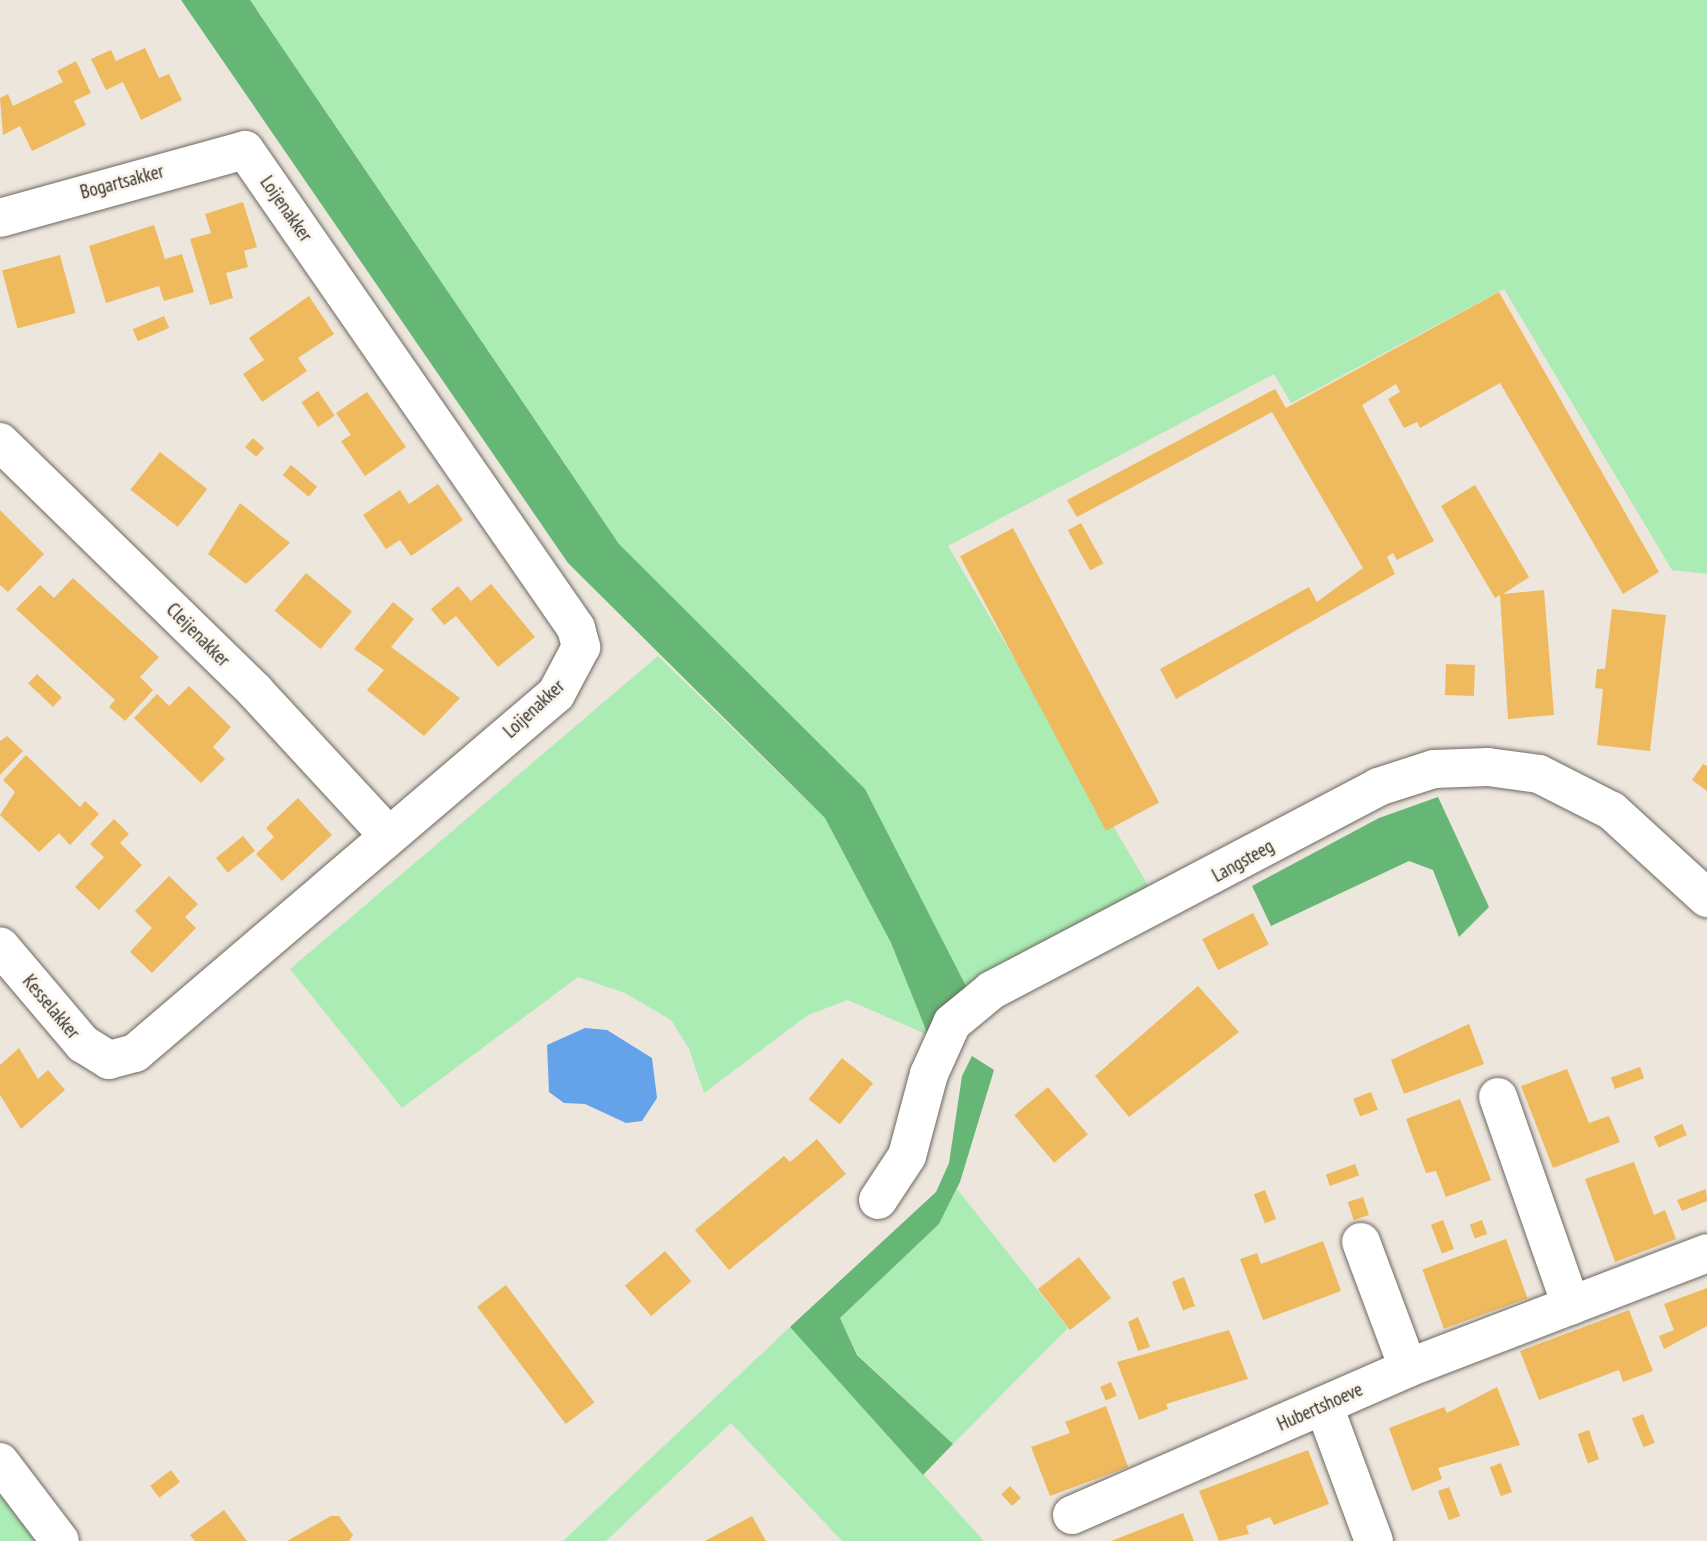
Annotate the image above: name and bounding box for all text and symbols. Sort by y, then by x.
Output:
street label: Bogartsakker [78,160,166,204]
street label: Loijenakker [255,172,317,246]
street label: Cleijenakker [161,598,235,672]
street label: Loijenakker [499,675,569,743]
street label: Langsteeg [1208,835,1278,887]
street label: Kesselakker [18,970,84,1044]
street label: Hubertshoeve [1274,1378,1366,1436]

